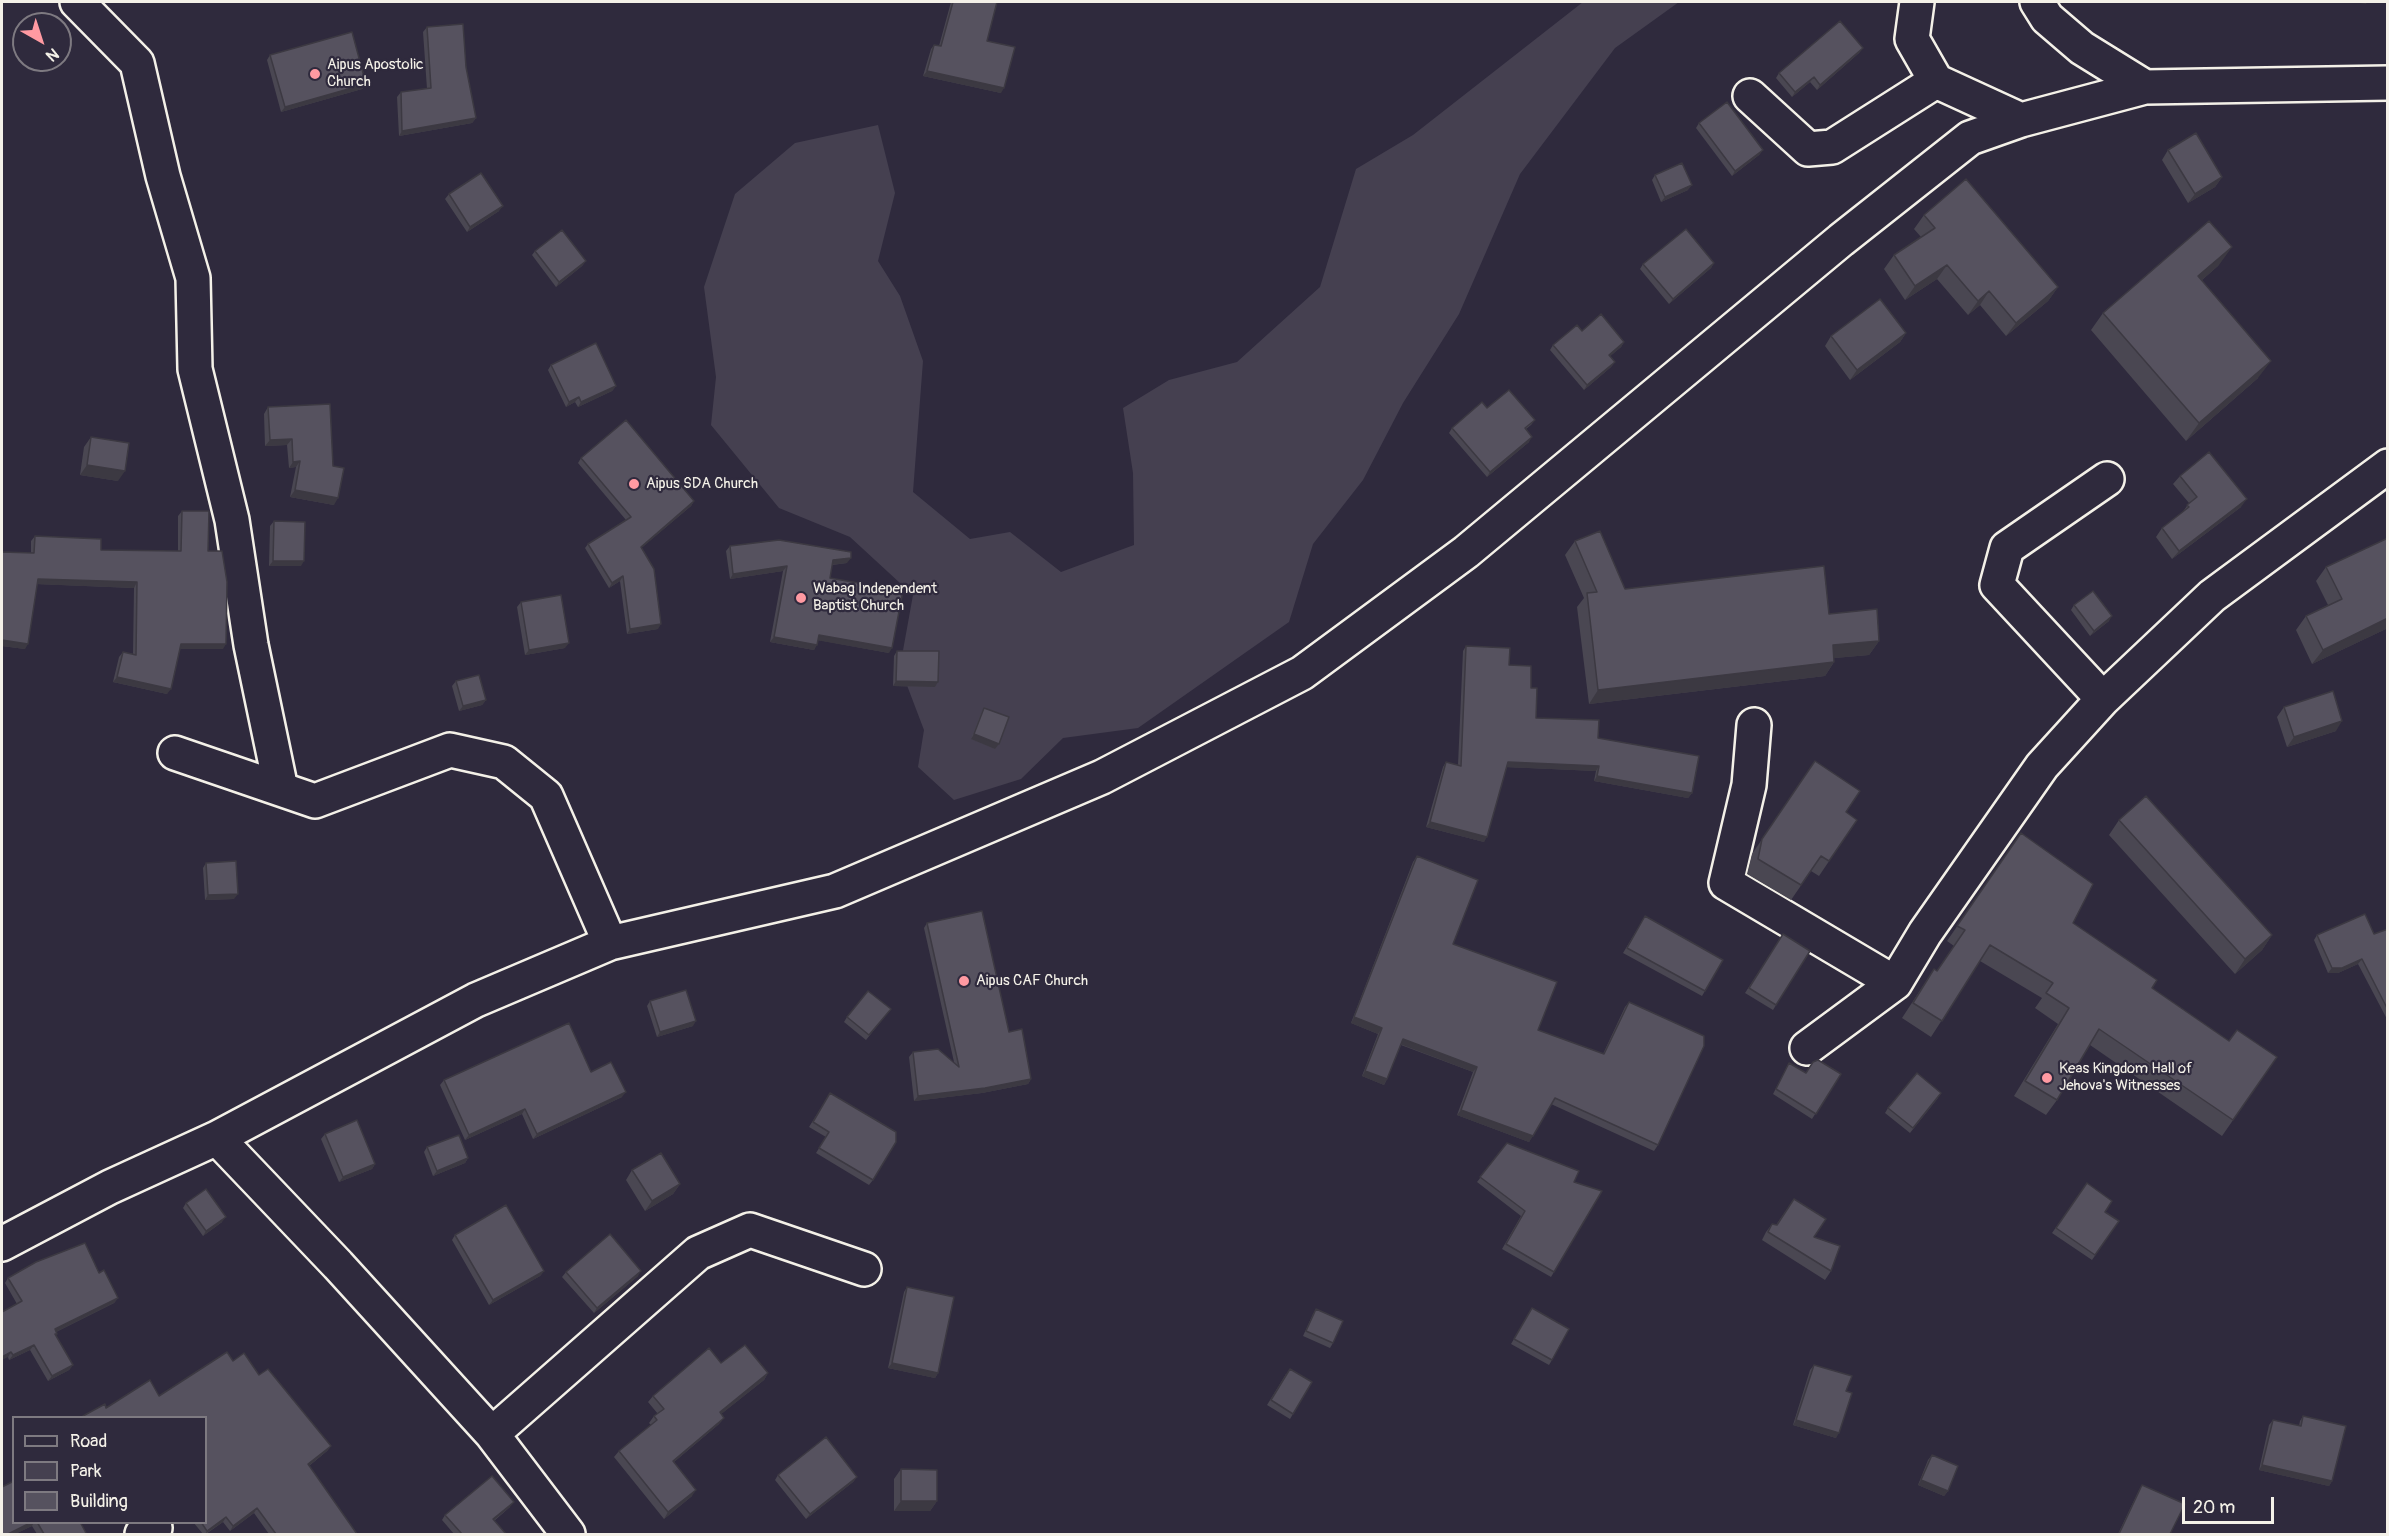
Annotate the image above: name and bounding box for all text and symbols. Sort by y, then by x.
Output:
north arrow [12,12,72,72]
text: N [42,43,63,66]
place label: Aipus Apostolic Church [327,56,424,91]
marker: Aipus Apostolic Church [308,67,322,81]
place label: Aipus SDA Church [646,475,758,493]
marker: Aipus SDA Church [627,477,641,491]
place label: Wabag Independent Baptist Church [813,580,937,615]
marker: Wabag Independent Baptist Church [794,591,808,605]
place label: Aipus CAF Church [976,972,1088,990]
marker: Aipus CAF Church [957,974,971,988]
place label: Keas Kingdom Hall of Jehova's Witnesses [2059,1060,2192,1095]
marker: Keas Kingdom Hall of Jehova's Witnesses [2040,1071,2054,1085]
legend [12,1416,207,1524]
text: Road [70,1430,107,1453]
text: Park [70,1460,102,1483]
scale bar [2185,1485,2276,1523]
text: Building [70,1490,128,1513]
text: 20 m [2193,1496,2235,1519]

